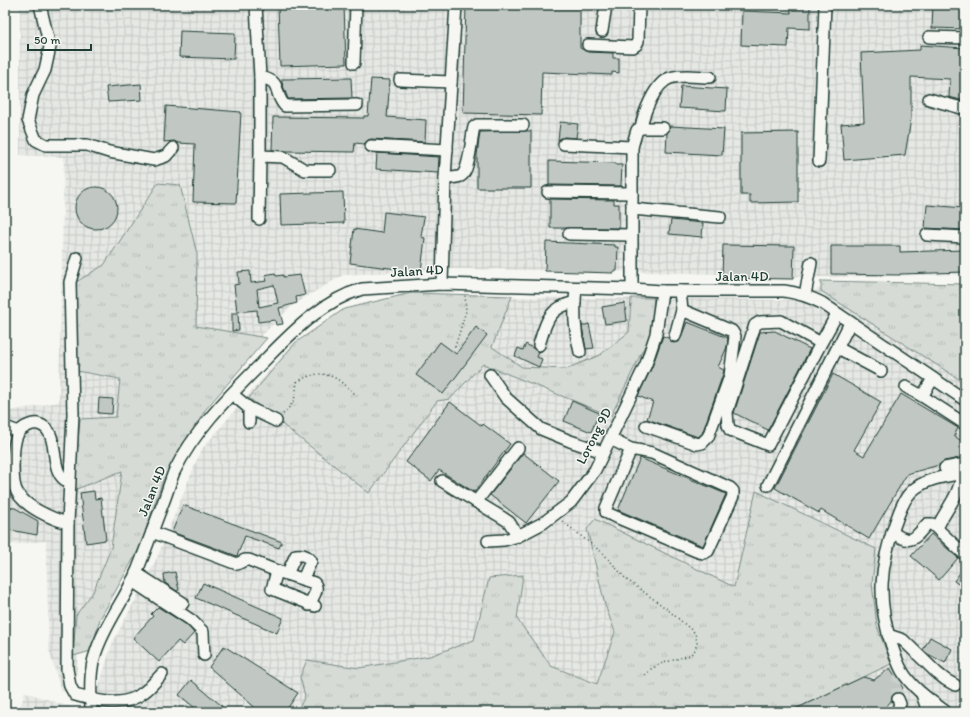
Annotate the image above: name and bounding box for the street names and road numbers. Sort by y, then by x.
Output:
street label: Jalan 4D [390,261,444,281]
street label: Jalan 4D [716,268,768,285]
street label: Lorong 9D [573,405,615,467]
street label: Jalan 4D [134,463,170,519]

